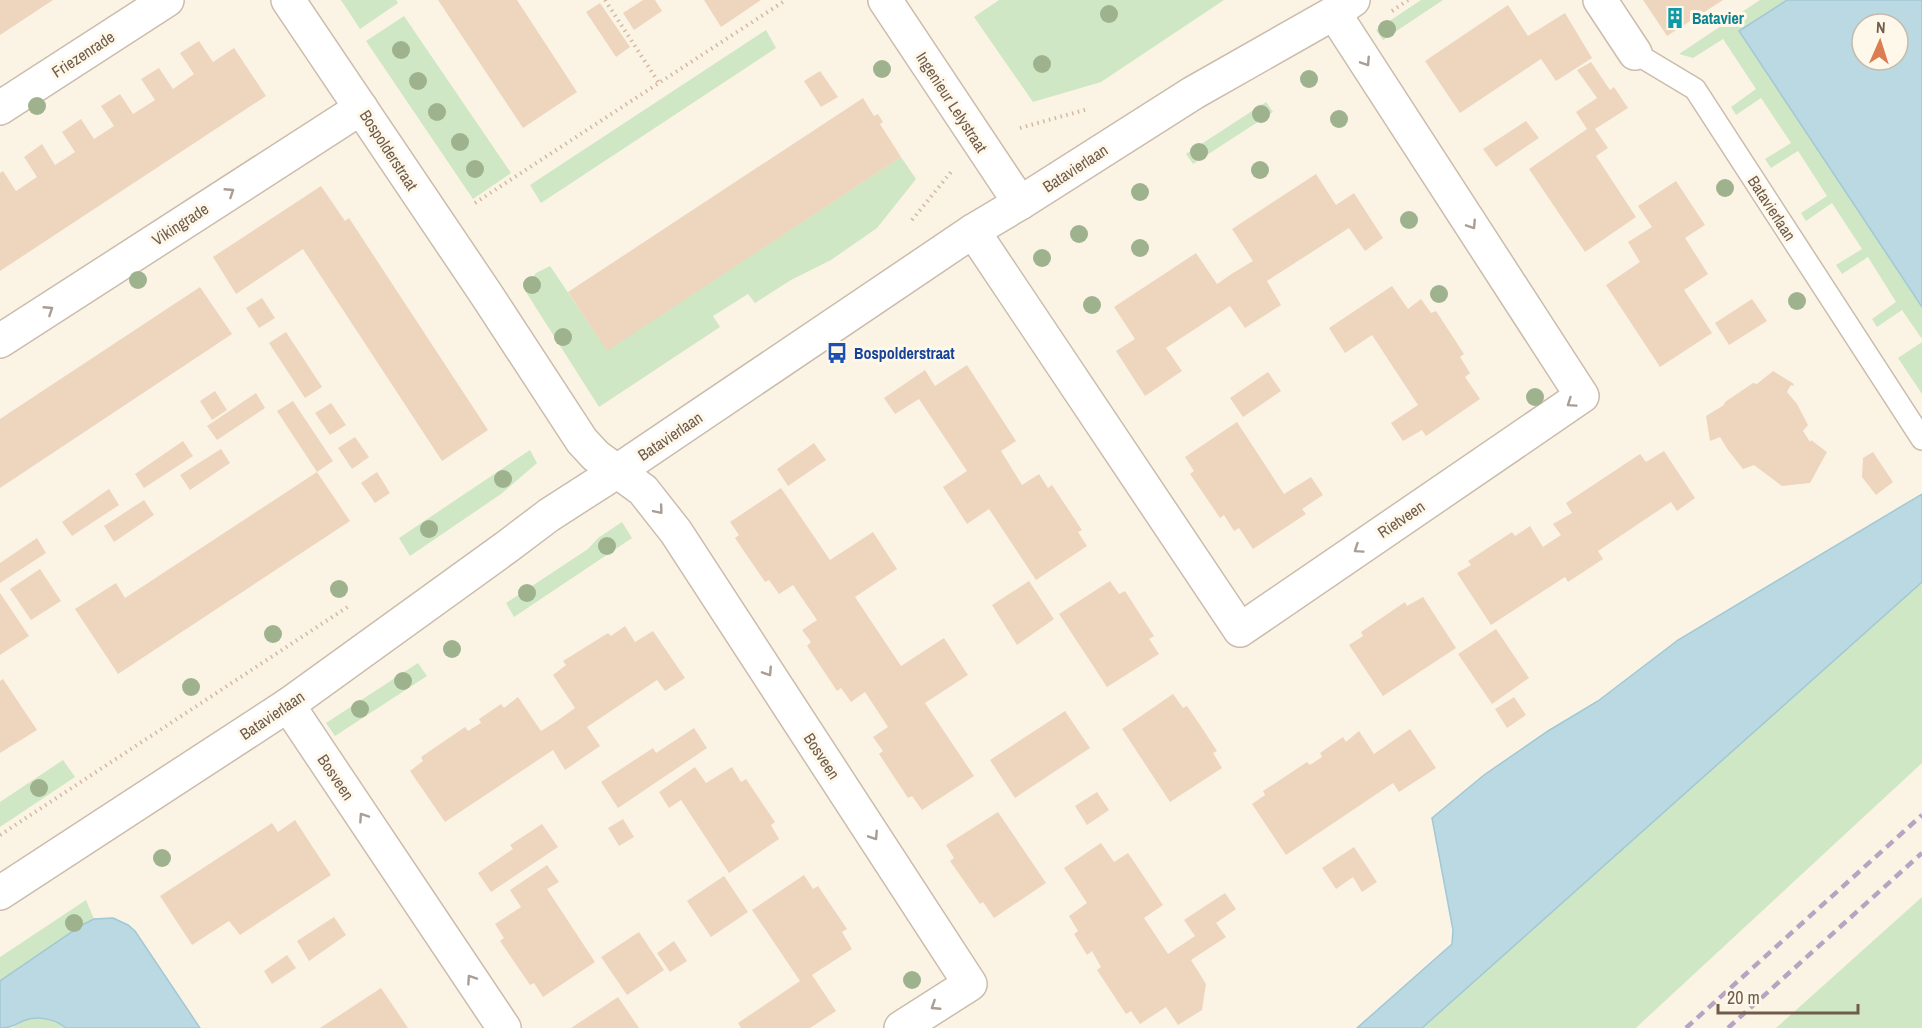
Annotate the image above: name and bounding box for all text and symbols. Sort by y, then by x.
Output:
building icon: Batavier [1663,6,1687,30]
place label: Batavier [1692,7,1745,29]
north arrow [1850,12,1910,72]
text: N [1875,16,1886,38]
street label: Friezenrade [47,26,119,82]
street label: Ingenieur Lelystraat [911,47,993,157]
one-way arrow [1359,55,1370,66]
street label: Bospolderstraat [355,105,423,195]
street label: Batavierlaan [1038,139,1112,197]
street label: Batavierlaan [1743,171,1801,245]
one-way arrow [224,188,235,199]
street label: Vikingrade [147,198,213,250]
one-way arrow [1465,219,1476,230]
one-way arrow [43,305,53,317]
bus stop icon: Bospolderstraat [825,341,849,365]
place label: Bospolderstraat [854,342,955,364]
one-way arrow [1567,396,1578,407]
street label: Batavierlaan [633,406,707,466]
street label: Rietveen [1373,495,1429,543]
one-way arrow [652,504,663,515]
one-way arrow [1354,542,1365,553]
one-way arrow [760,666,771,677]
street label: Batavierlaan [235,685,309,745]
street label: Bosveen [799,729,845,783]
street label: Bosveen [313,750,359,804]
one-way arrow [359,813,370,824]
one-way arrow [867,829,878,840]
one-way arrow [468,975,479,986]
scale bar [1718,977,1858,1015]
text: 20 m [1727,985,1760,1010]
one-way arrow [931,999,942,1010]

